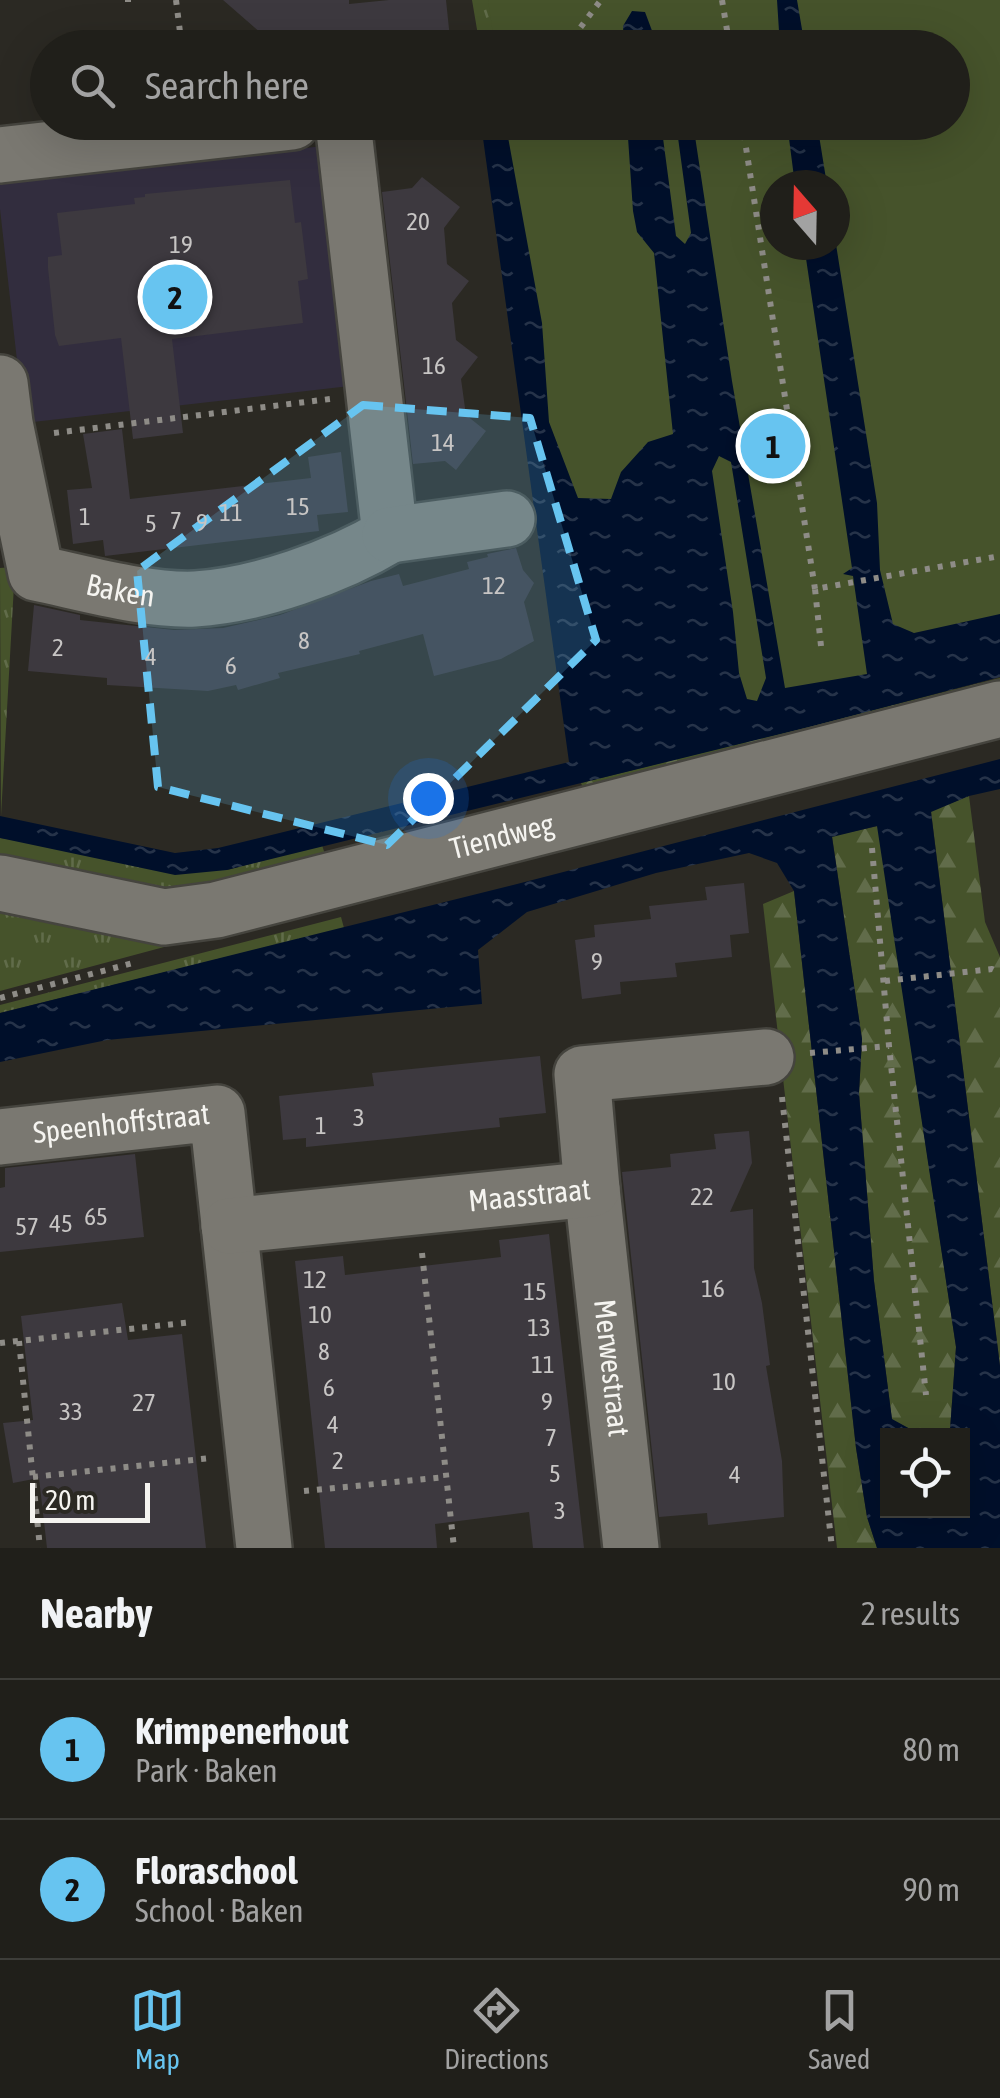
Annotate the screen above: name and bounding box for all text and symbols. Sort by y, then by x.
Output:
search box [30,30,970,140]
icon: search [65,58,120,113]
text: Search here [145,64,309,107]
north arrow [760,170,850,260]
house number: 20 [406,207,430,235]
house number: 19 [169,230,193,258]
pin: 2 [142,260,208,334]
house number: 16 [422,351,446,379]
pin: 1 [740,408,806,484]
house number: 14 [431,428,455,456]
house number: 15 [286,492,310,520]
house number: 11 [219,498,243,526]
house number: 1 [79,502,91,530]
house number: 7 [170,506,182,534]
house number: 9 [196,508,208,536]
house number: 5 [145,509,157,537]
street label: Baken [83,567,157,613]
house number: 12 [482,571,506,599]
house number: 8 [298,626,310,654]
house number: 2 [52,633,64,661]
house number: 4 [145,642,157,670]
house number: 6 [225,651,237,679]
your location [403,773,454,824]
street label: Tiendweg [446,806,557,865]
house number: 9 [591,947,603,975]
street label: Speenhoffstraat [31,1096,211,1149]
house number: 3 [353,1103,365,1131]
house number: 1 [315,1111,327,1139]
street label: Maasstraat [467,1171,592,1218]
house number: 22 [690,1182,714,1210]
house number: 65 [84,1202,108,1230]
house number: 45 [49,1209,73,1237]
house number: 57 [15,1212,39,1240]
house number: 12 [303,1265,327,1293]
house number: 16 [701,1274,725,1302]
house number: 15 [523,1277,547,1305]
street label: Merwestraat [588,1297,637,1438]
house number: 10 [308,1300,332,1328]
house number: 13 [527,1313,551,1341]
house number: 8 [318,1337,330,1365]
house number: 11 [531,1350,555,1378]
house number: 10 [712,1367,736,1395]
house number: 6 [323,1373,335,1401]
house number: 9 [541,1387,553,1415]
house number: 27 [132,1388,156,1416]
house number: 33 [59,1397,83,1425]
house number: 4 [327,1410,339,1438]
house number: 7 [545,1423,557,1451]
map controls [880,1428,970,1518]
button: locate [880,1428,970,1518]
house number: 2 [332,1446,344,1474]
house number: 5 [549,1459,561,1487]
house number: 4 [729,1460,741,1488]
scale bar [30,1478,150,1522]
text: 20 m [45,1484,95,1516]
house number: 3 [554,1496,566,1524]
text: Nearby [40,1589,153,1637]
text: 2 results [861,1595,960,1632]
text: Krimpenerhout [135,1709,349,1752]
text: 1 [65,1731,80,1768]
text: 80 m [902,1731,960,1768]
text: Park · Baken [135,1752,278,1789]
text: Floraschool [135,1849,298,1892]
text: 2 [65,1871,80,1908]
text: 90 m [902,1871,960,1908]
text: School · Baken [135,1892,304,1929]
tab: Map [130,1983,185,2075]
tab: Directions [444,1983,549,2075]
tab: Saved [808,1983,870,2075]

